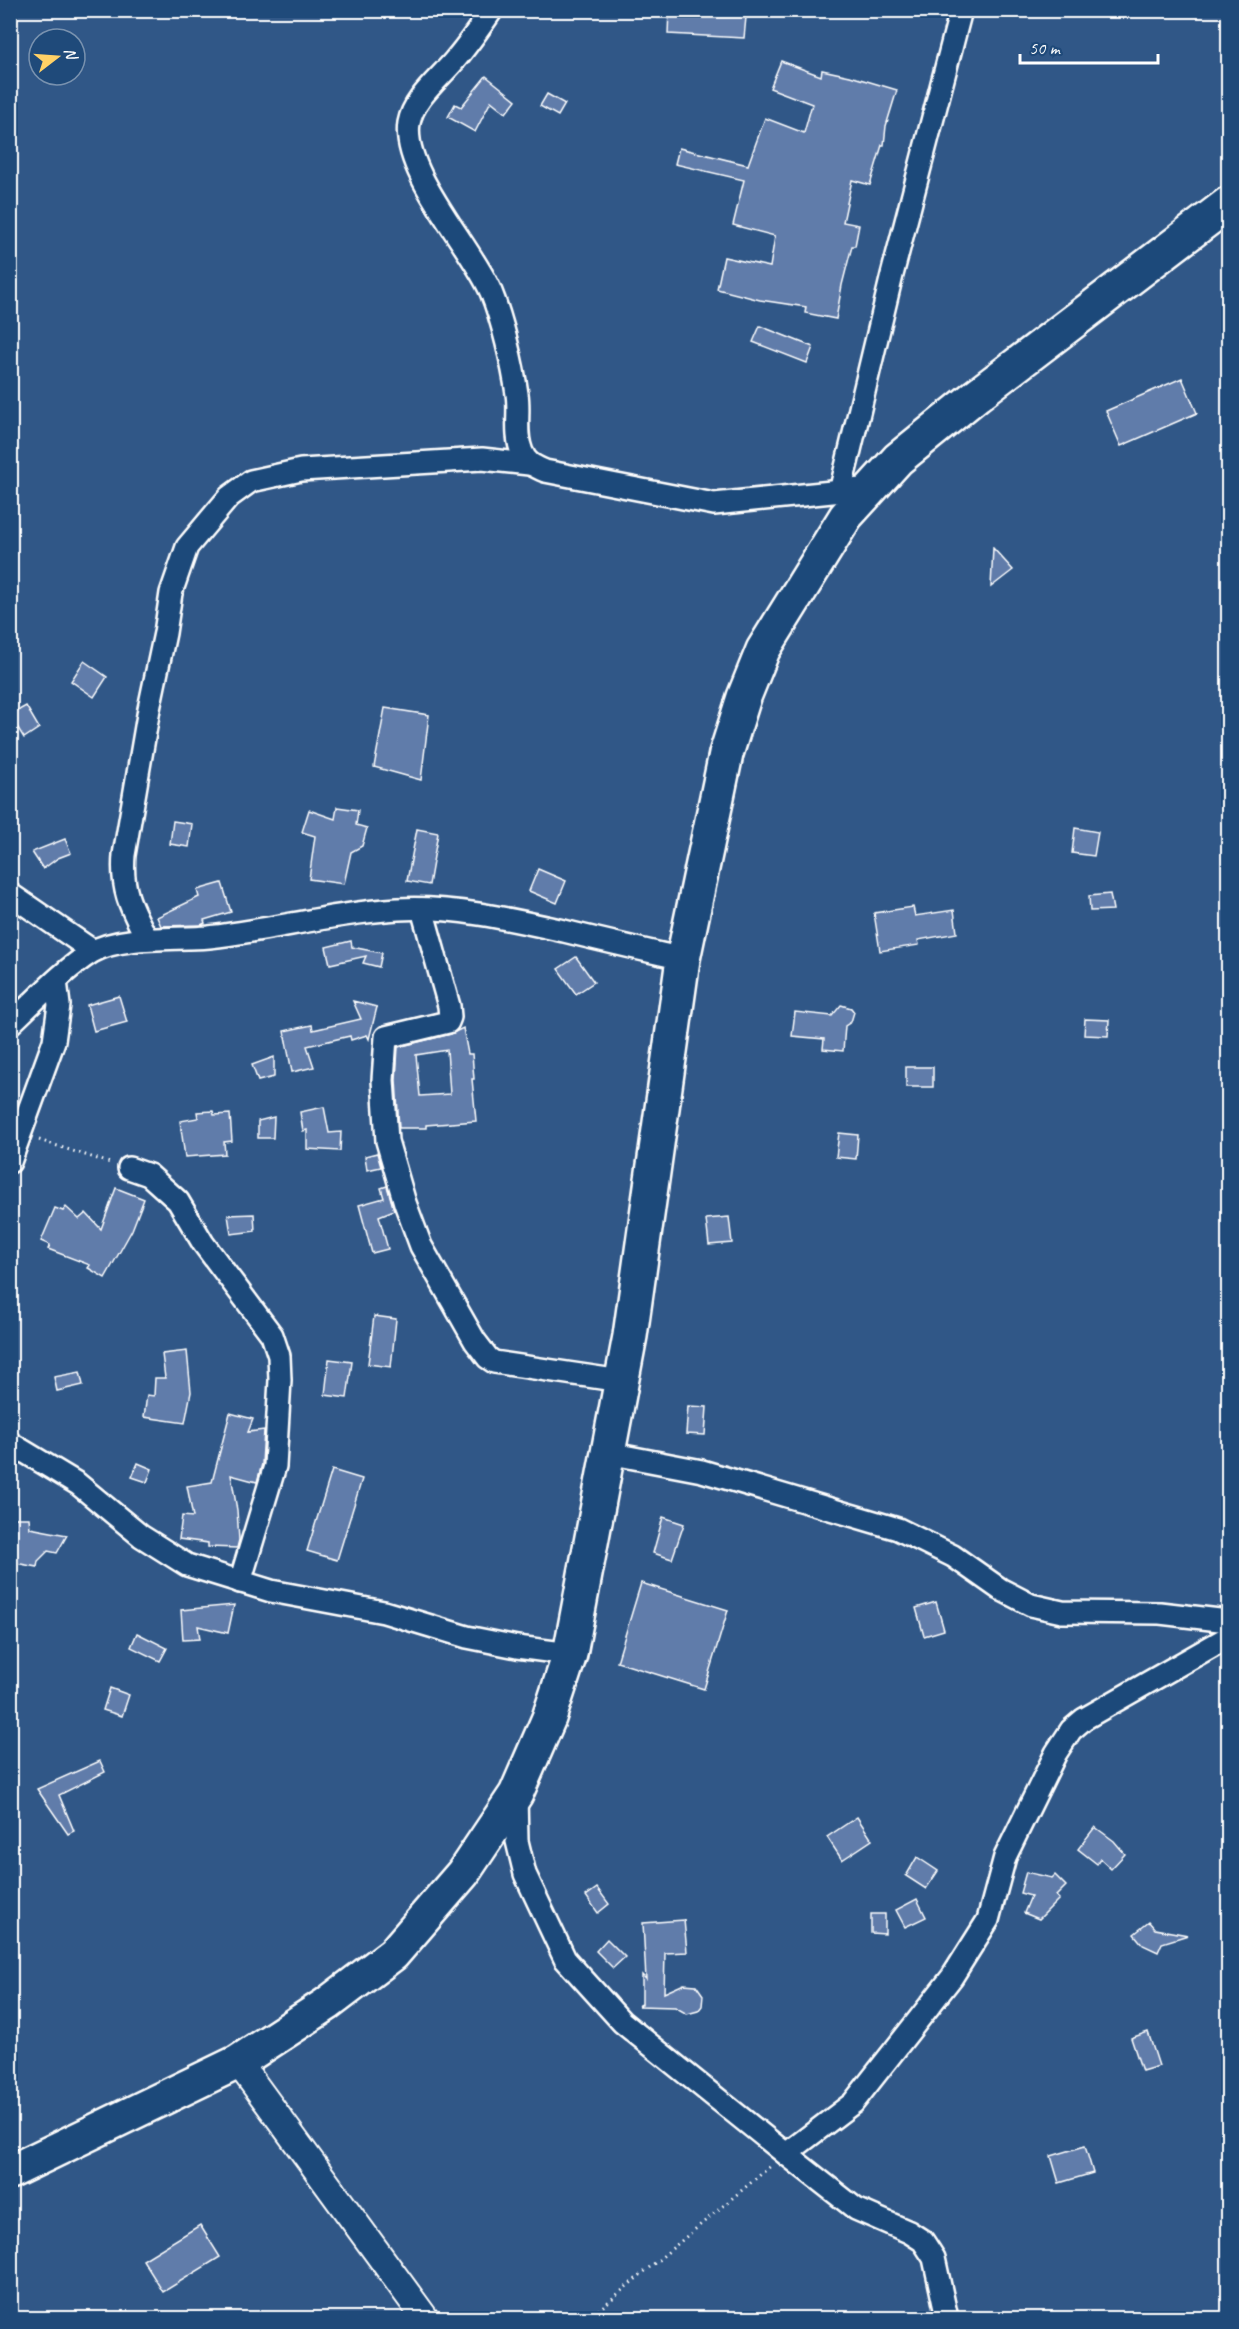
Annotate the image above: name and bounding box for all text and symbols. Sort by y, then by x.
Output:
north arrow [27,27,87,87]
scale bar [1020,27,1158,65]
text: 50 m [1029,37,1062,59]
text: N [59,45,82,64]

